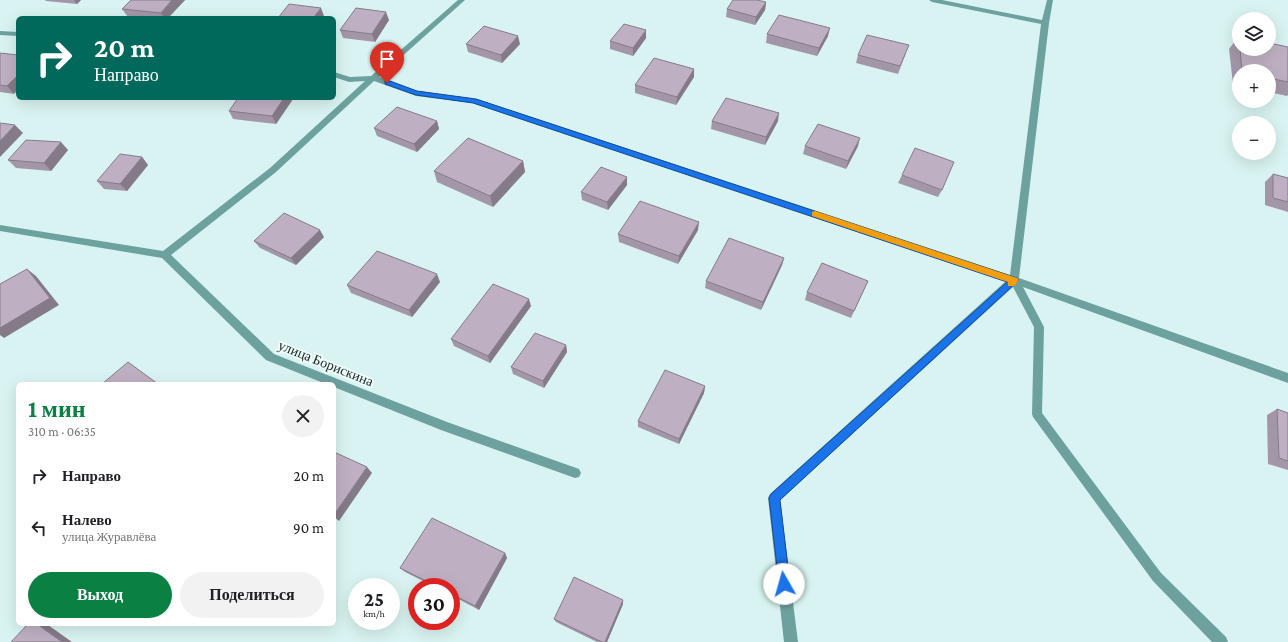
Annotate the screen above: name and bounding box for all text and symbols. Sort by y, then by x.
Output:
map controls [1232,12,1276,160]
button: layers [1232,12,1276,56]
icon: right [28,32,80,84]
text: 20 m [94,32,154,63]
pin [370,42,404,83]
icon: arrive [376,48,398,70]
button: + [1232,64,1276,108]
text: Направо [94,65,159,85]
button: − [1232,116,1276,160]
street label: улица Борискина [276,337,377,390]
text: 1 мин [28,395,86,422]
button: close [282,395,324,437]
text: 310 m · 06:35 [28,424,96,439]
icon: right [28,465,50,487]
text: Направо [62,468,121,484]
text: 20 m [294,468,324,484]
text: Налево [62,512,112,528]
icon: left [28,517,50,539]
text: 90 m [293,520,324,536]
text: улица Журавлёва [62,529,156,544]
position arrow [763,563,805,605]
button: Выход [28,572,172,618]
button: Поделиться [180,572,324,618]
speed limit sign: 30 [408,578,460,630]
text: 25 [364,588,384,610]
text: km/h [363,608,385,619]

